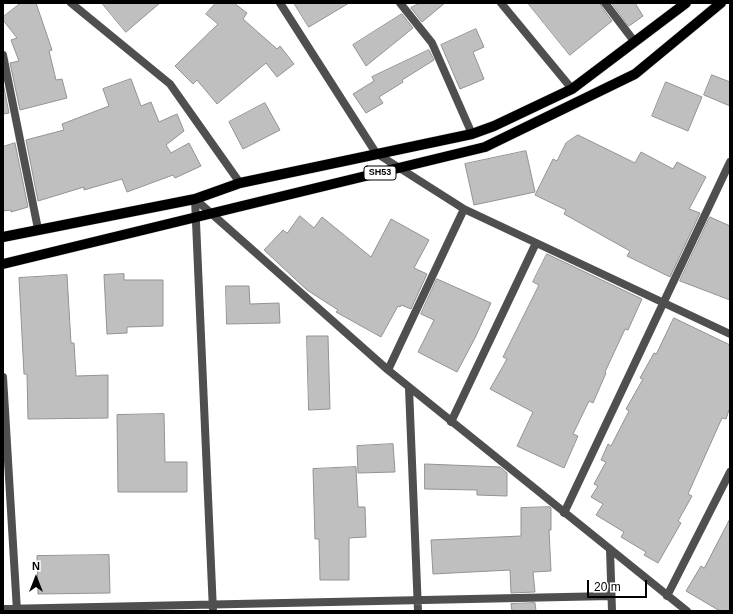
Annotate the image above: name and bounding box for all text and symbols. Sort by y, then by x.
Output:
road number: SH53 [364,166,396,180]
north arrow [16,558,56,598]
text: N [32,560,40,572]
scale bar [589,572,649,598]
text: 20 m [594,580,621,594]

